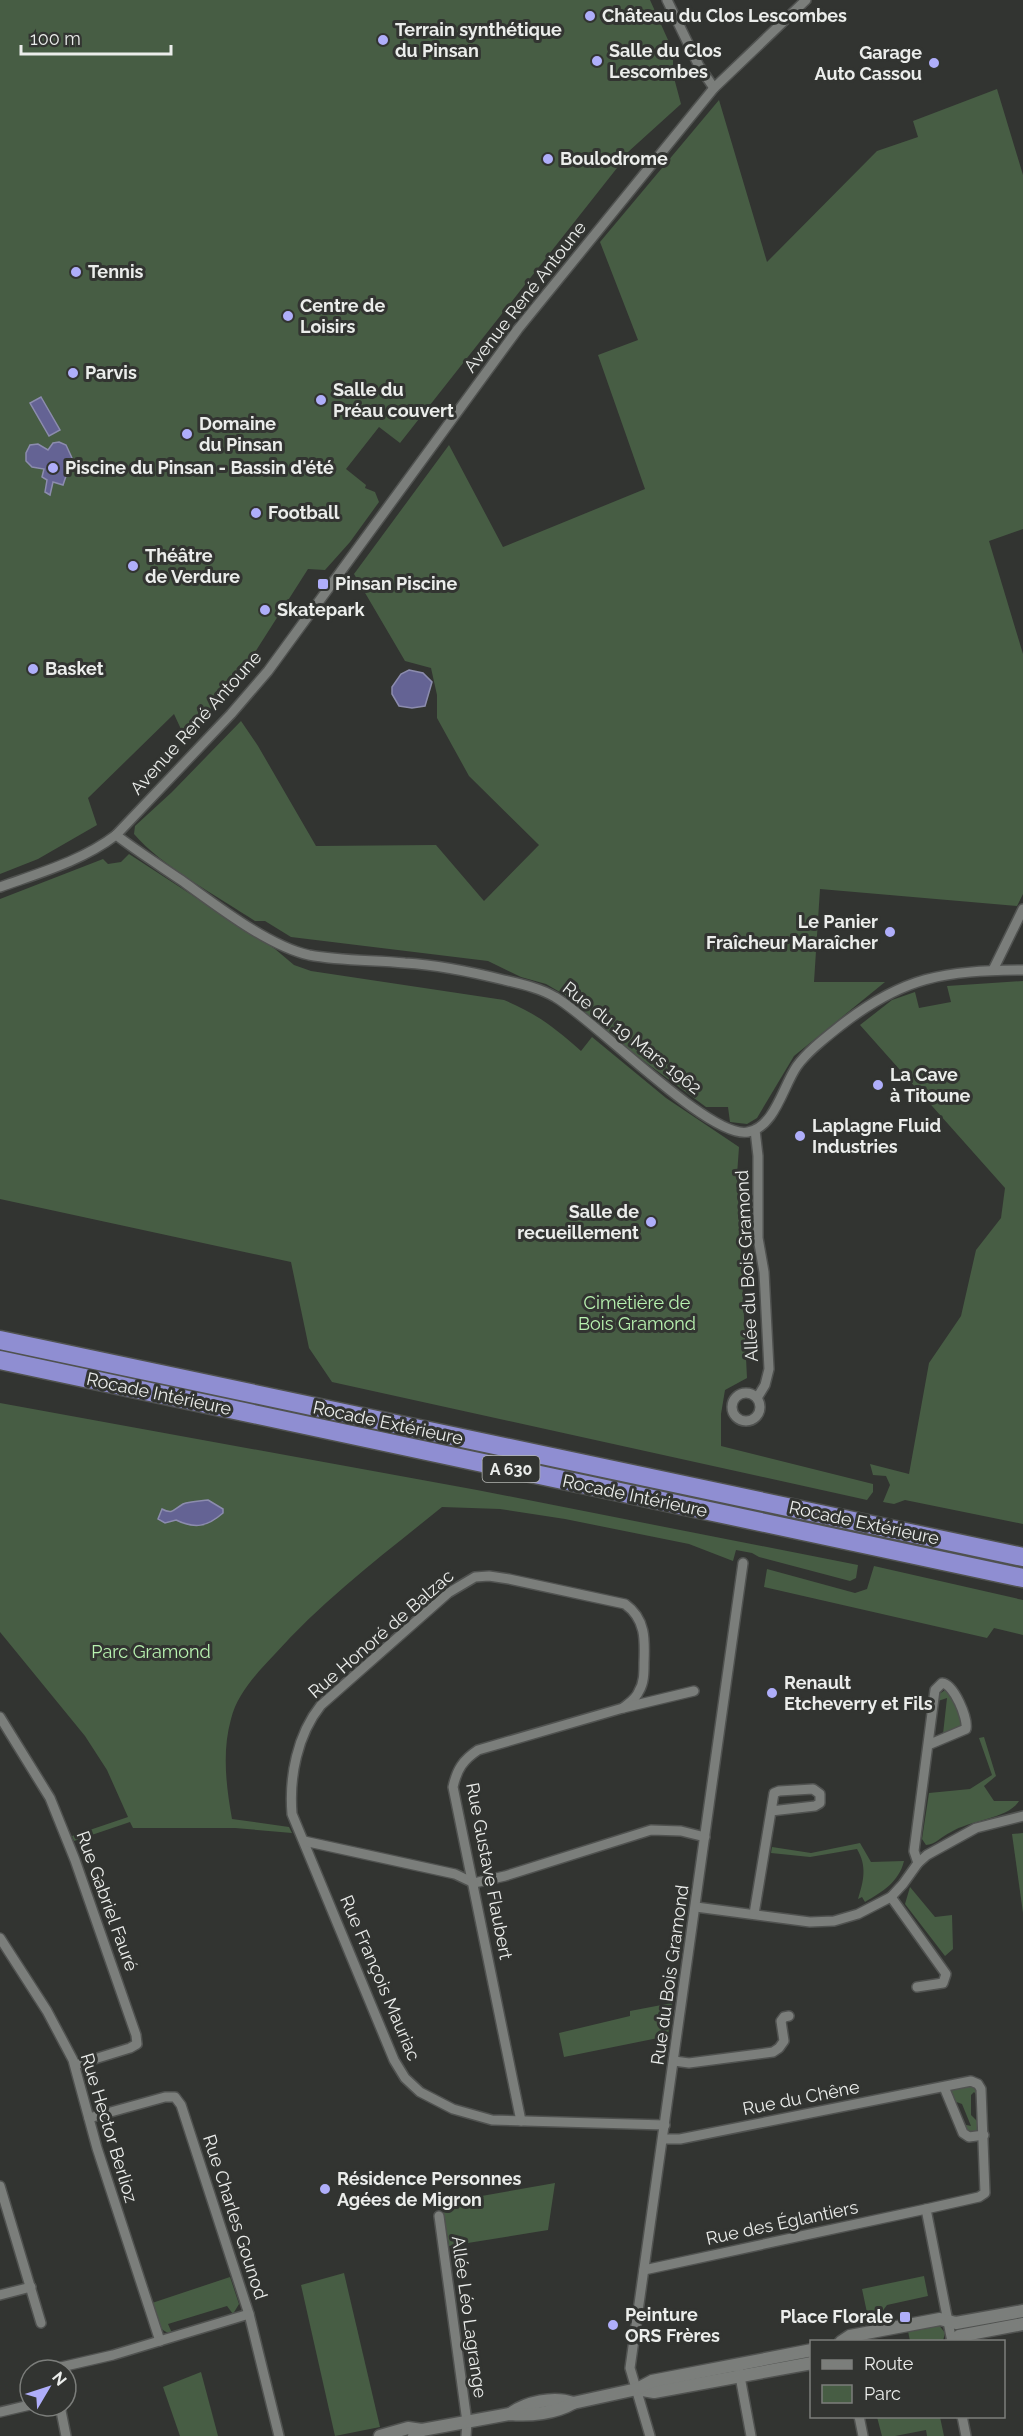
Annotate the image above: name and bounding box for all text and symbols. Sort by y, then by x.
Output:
place label: Château du Clos Lescombes [602,5,847,26]
marker: Château du Clos Lescombes [583,9,597,23]
scale bar [21,18,171,56]
place label: Terrain synthétique du Pinsan [395,19,562,61]
text: 100 m [30,28,81,49]
marker: Terrain synthétique du Pinsan [376,33,390,47]
place label: Salle du Clos Lescombes [609,40,722,82]
place label: Garage Auto Cassou [814,42,922,84]
marker: Salle du Clos Lescombes [590,54,604,68]
marker: Garage Auto Cassou [927,56,941,70]
place label: Boulodrome [560,148,668,169]
marker: Boulodrome [541,152,555,166]
street label: Avenue René Antoune [459,217,590,376]
place label: Tennis [88,261,143,282]
marker: Tennis [69,265,83,279]
place label: Centre de Loisirs [300,295,385,337]
marker: Centre de Loisirs [281,309,295,323]
place label: Parvis [85,362,137,383]
marker: Parvis [66,366,80,380]
place label: Salle du Préau couvert [333,379,454,421]
marker: Salle du Préau couvert [314,393,328,407]
place label: Domaine du Pinsan [199,413,283,455]
marker: Domaine du Pinsan [180,427,194,441]
place label: Piscine du Pinsan - Bassin d'été [65,457,334,478]
marker: Piscine du Pinsan - Bassin d'été [46,461,60,475]
place label: Football [268,502,340,523]
marker: Football [249,506,263,520]
place label: Théâtre de Verdure [145,545,240,587]
marker: Théâtre de Verdure [126,559,140,573]
place label: Pinsan Piscine [335,573,457,594]
marker: Pinsan Piscine [316,577,330,591]
place label: Skatepark [277,599,365,620]
marker: Skatepark [258,603,272,617]
street label: Avenue René Antoune [126,646,266,799]
place label: Basket [45,658,104,679]
marker: Basket [26,662,40,676]
place label: Le Panier Fraîcheur Maraîcher [706,911,878,953]
marker: Le Panier Fraîcheur Maraîcher [883,925,897,939]
street label: Rue du 19 Mars 1962 [559,977,706,1098]
place label: La Cave à Titoune [890,1064,971,1106]
marker: La Cave à Titoune [871,1078,885,1092]
place label: Laplagne Fluid Industries [812,1115,941,1157]
marker: Laplagne Fluid Industries [793,1129,807,1143]
street label: Allée du Bois Gramond [731,1170,762,1362]
place label: Salle de recueillement [517,1201,639,1243]
marker: Salle de recueillement [644,1215,658,1229]
park label: Cimetière de Bois Gramond [578,1292,696,1334]
street label: Rocade Intérieure [85,1368,234,1419]
street label: Rocade Extérieure [311,1396,465,1449]
road number: A 630 [482,1456,540,1482]
street label: Rocade Intérieure [561,1470,710,1521]
street label: Rocade Extérieure [787,1496,941,1549]
street label: Rue Honoré de Balzac [304,1565,458,1702]
park label: Parc Gramond [91,1641,211,1662]
place label: Renault Etcheverry et Fils [784,1672,933,1714]
marker: Renault Etcheverry et Fils [765,1686,779,1700]
street label: Rue Gustave Flaubert [462,1781,517,1961]
street label: Rue Gabriel Fauré [72,1828,143,1974]
street label: Rue du Bois Gramond [646,1883,693,2066]
street label: Rue François Mauriac [336,1892,425,2064]
street label: Rue Hector Berlioz [77,2051,142,2205]
street label: Rue du Chêne [741,2076,861,2119]
street label: Rue Charles Gounod [199,2132,272,2302]
place label: Résidence Personnes Agées de Migron [337,2168,521,2210]
marker: Résidence Personnes Agées de Migron [318,2182,332,2196]
street label: Rue des Églantiers [704,2195,860,2249]
street label: Allée Léo Lagrange [448,2234,491,2400]
place label: Peinture ORS Frères [625,2304,720,2346]
place label: Place Florale [780,2306,893,2327]
marker: Place Florale [898,2310,912,2324]
marker: Peinture ORS Frères [606,2318,620,2332]
legend [810,2340,1005,2418]
text: Route [864,2353,914,2374]
north arrow [18,2358,78,2418]
text: N [48,2368,70,2390]
text: Parc [864,2383,901,2404]

